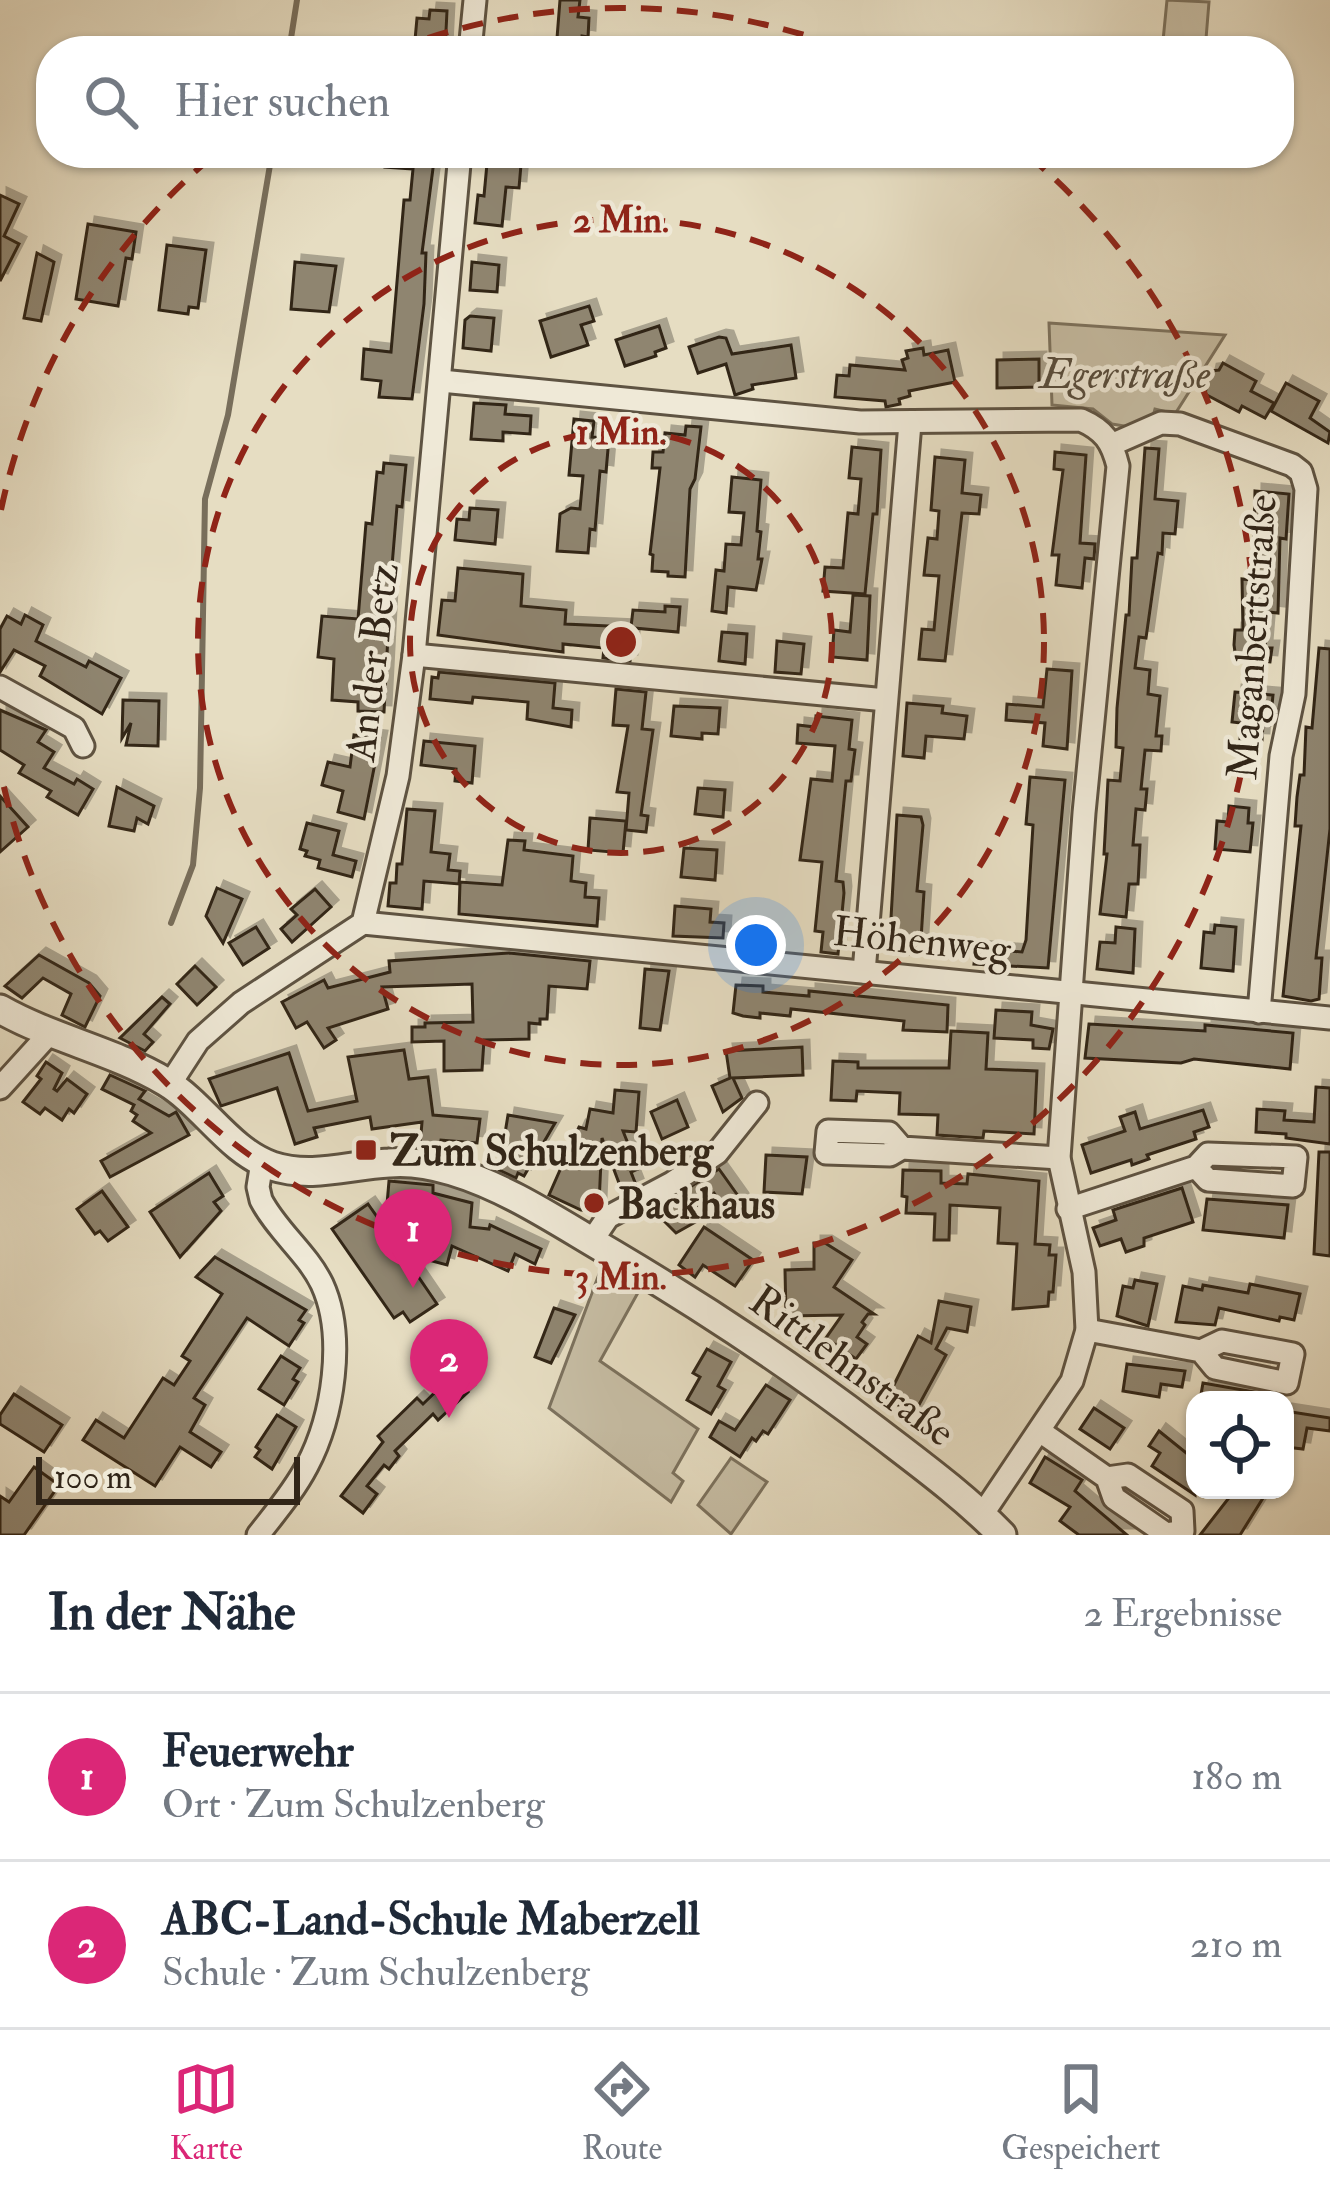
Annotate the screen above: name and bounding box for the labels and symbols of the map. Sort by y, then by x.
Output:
text: 2 Min. [573,198,669,243]
park label: Egerstraße [1037,349,1211,401]
text: 1 Min. [576,410,666,455]
street label: Maganbertstraße [1217,493,1289,781]
street label: An der Betz [335,560,411,765]
centre of rings [600,621,642,663]
street label: Höhenweg [830,906,1015,976]
your location [726,915,786,975]
place label: Zum Schulzenberg [390,1126,714,1178]
marker: Zum Schulzenberg [353,1137,379,1163]
place label: Backhaus [618,1179,775,1231]
pin: 1 [374,1189,452,1288]
marker: Backhaus [581,1190,607,1216]
text: 3 Min. [575,1255,667,1300]
street label: Rittlehnstraße [739,1275,965,1459]
pin: 2 [410,1319,488,1418]
scale bar [36,1451,300,1504]

